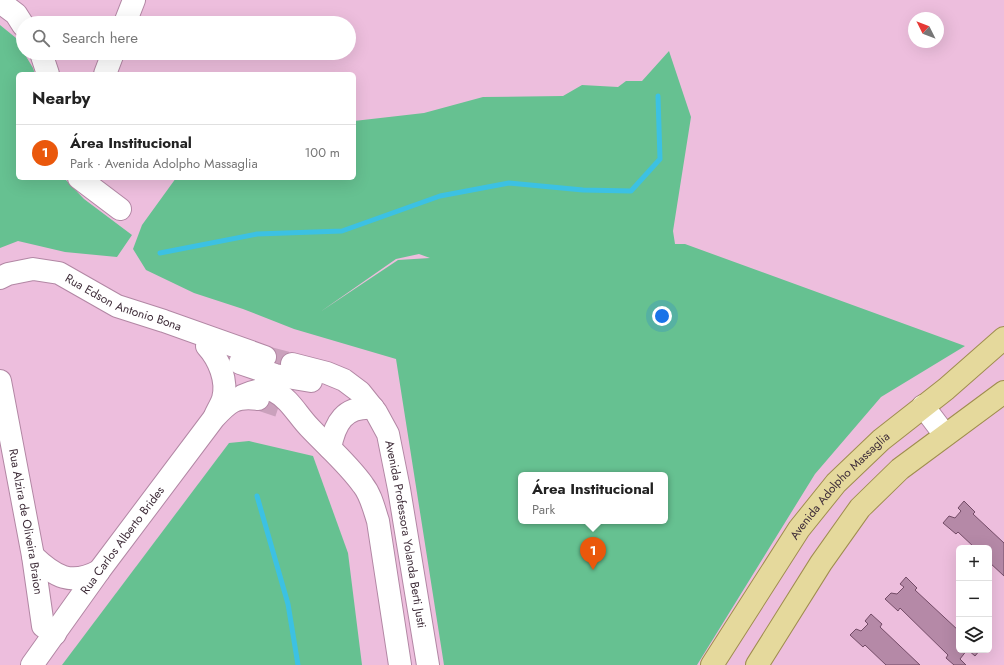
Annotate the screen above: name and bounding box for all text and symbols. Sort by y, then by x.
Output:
north arrow [908,12,944,48]
search box [16,16,356,60]
icon: search [30,27,52,49]
text: Search here [62,27,138,49]
text: Nearby [32,86,90,110]
text: Área Institucional [70,132,192,154]
text: 1 [42,143,48,162]
text: 100 m [305,143,340,162]
text: Park · Avenida Adolpho Massaglia [70,154,258,173]
street label: Rua Edson Antonio Bona [62,269,184,336]
your location [652,306,672,326]
street label: Avenida Adolpho Massaglia [785,427,894,543]
street label: Avenida Professora Yolanda Berti Justi [380,439,431,630]
street label: Rua Alzira de Oliveira Braion [4,447,47,596]
popup [518,472,668,524]
text: Área Institucional [532,478,654,500]
street label: Rua Carlos Alberto Brides [76,482,169,598]
text: Park [532,500,555,519]
pin: 1 [580,537,606,570]
map controls [956,545,992,653]
button: + [956,545,992,581]
button: − [956,581,992,617]
button: layers [956,617,992,653]

